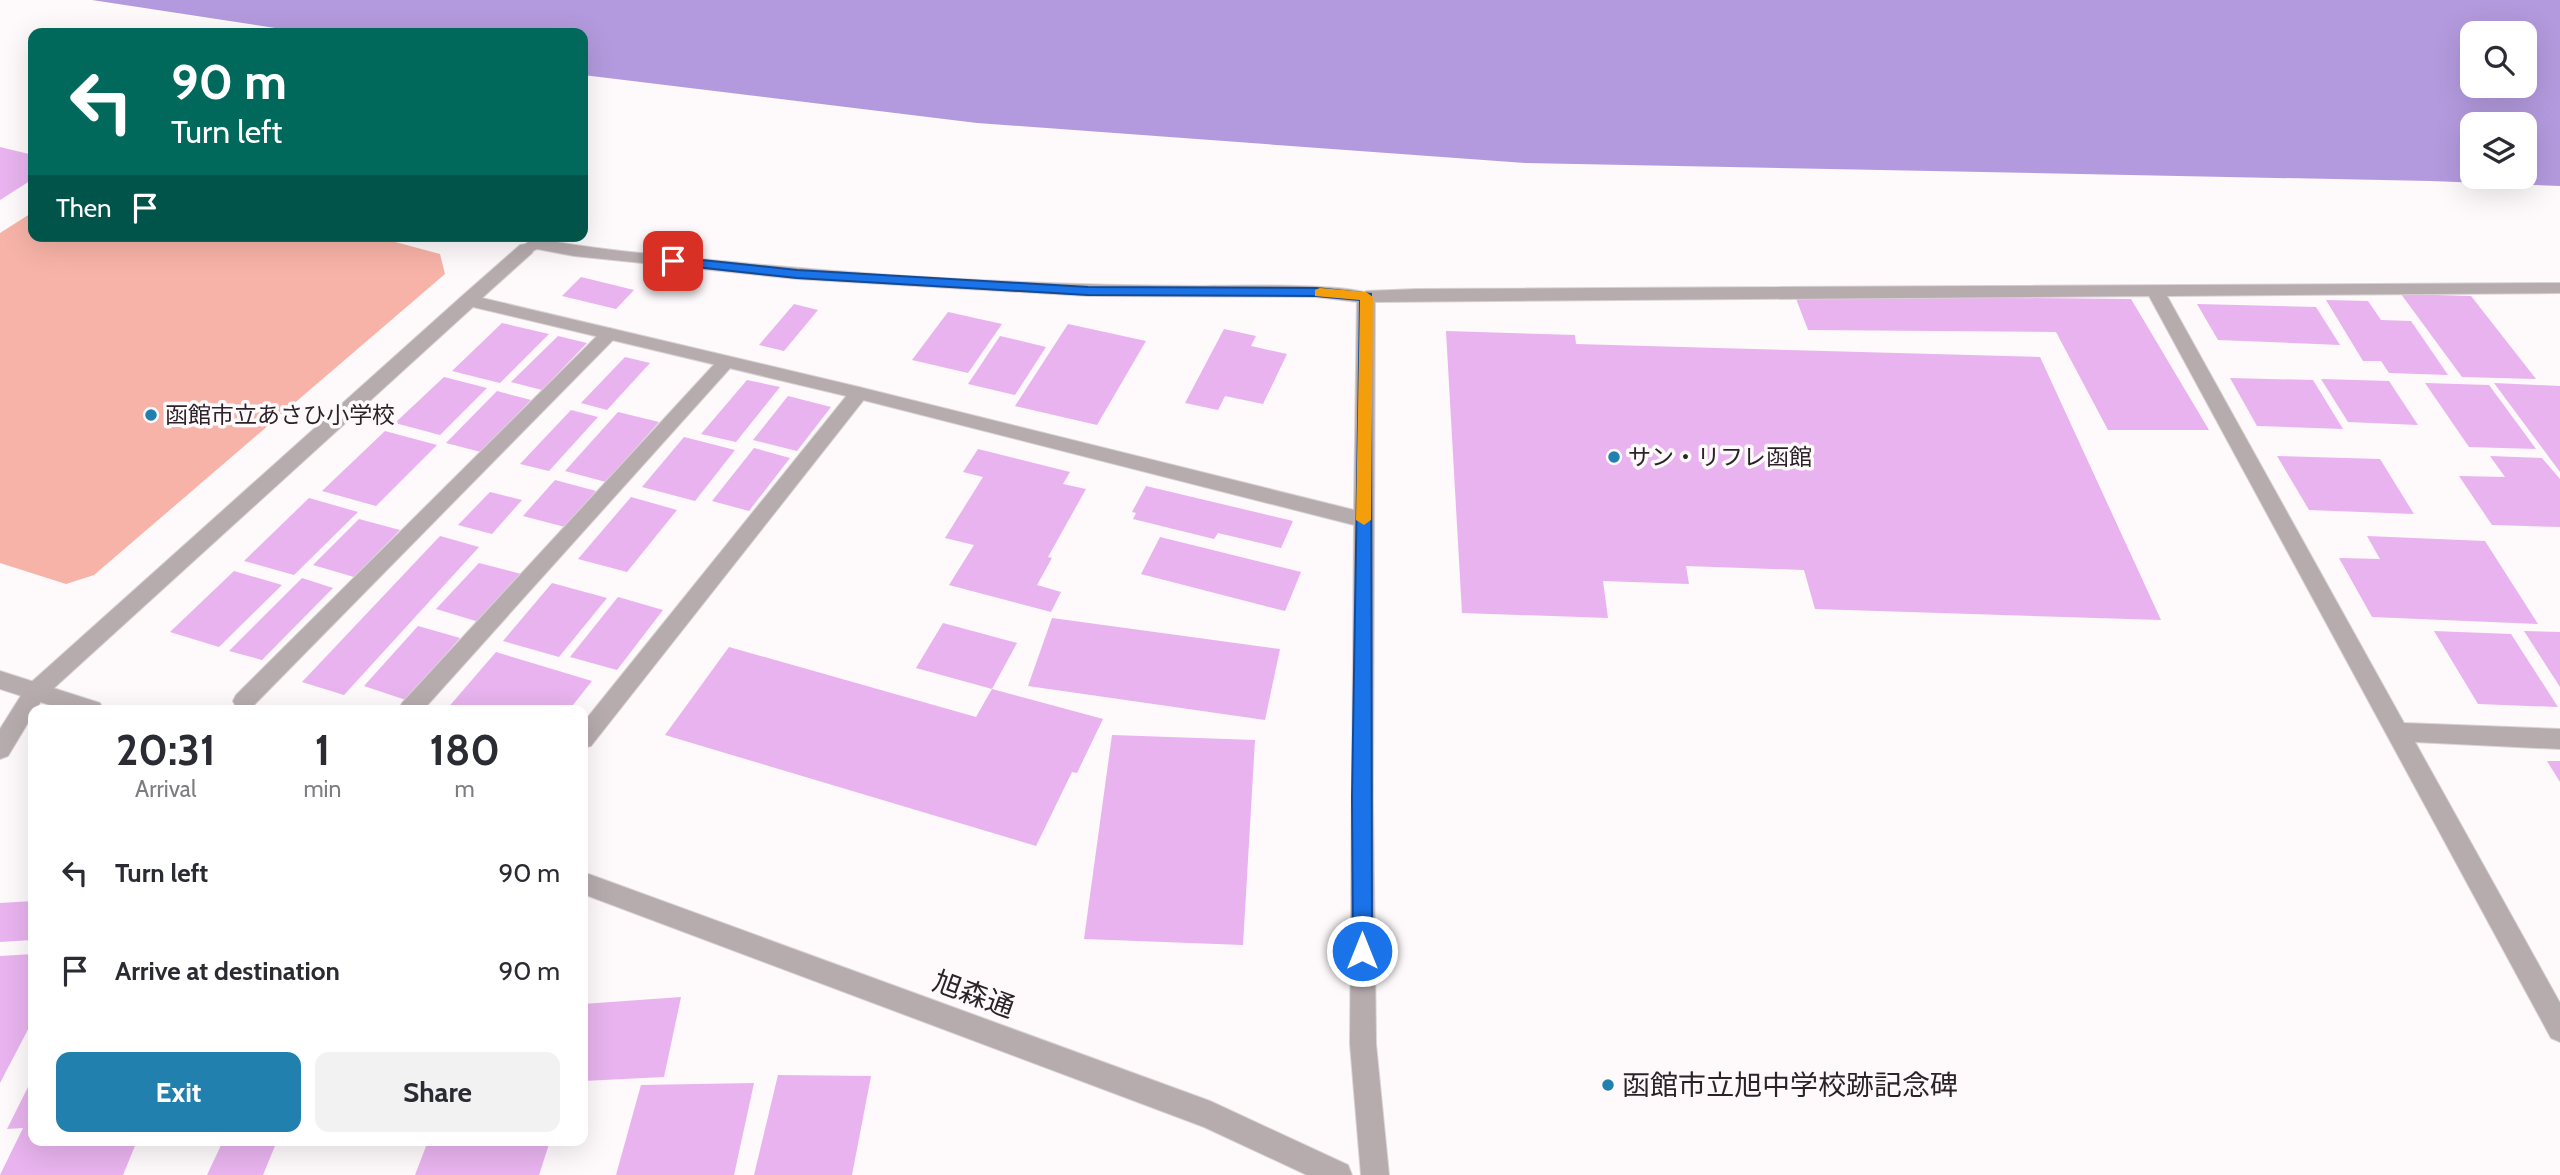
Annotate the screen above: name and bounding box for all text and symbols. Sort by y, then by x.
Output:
map controls [2460,21,2537,189]
button: search [2460,21,2537,98]
text: 90 m [171,52,287,111]
icon: left [56,56,147,147]
text: Turn left [171,112,282,151]
button: layers [2460,112,2537,189]
icon: arrive [126,189,164,227]
text: Then [56,192,112,224]
pin [643,231,703,291]
icon: arrive [654,242,692,280]
place label: 函館市立あさひ小学校 [165,401,395,429]
marker: 函館市立あさひ小学校 [143,407,159,423]
place label: サン・リフレ函館 [1628,443,1812,471]
marker: サン・リフレ函館 [1606,449,1622,465]
text: 20:31 [116,724,215,776]
text: 1 [315,724,330,776]
text: 180 [429,724,500,776]
text: Arrival [135,775,196,803]
text: min [303,775,341,803]
text: m [455,775,475,803]
icon: left [56,854,94,892]
text: Turn left [115,857,208,889]
text: 90 m [498,857,560,889]
position arrow [1325,914,1399,988]
icon: arrive [56,952,94,990]
text: Arrive at destination [115,955,340,987]
text: 90 m [498,955,560,987]
street label: 旭森通 [929,964,1019,1024]
button: Exit [56,1052,301,1132]
button: Share [315,1052,560,1132]
place label: 函館市立旭中学校跡記念碑 [1622,1068,1958,1102]
marker: 函館市立旭中学校跡記念碑 [1600,1077,1616,1093]

